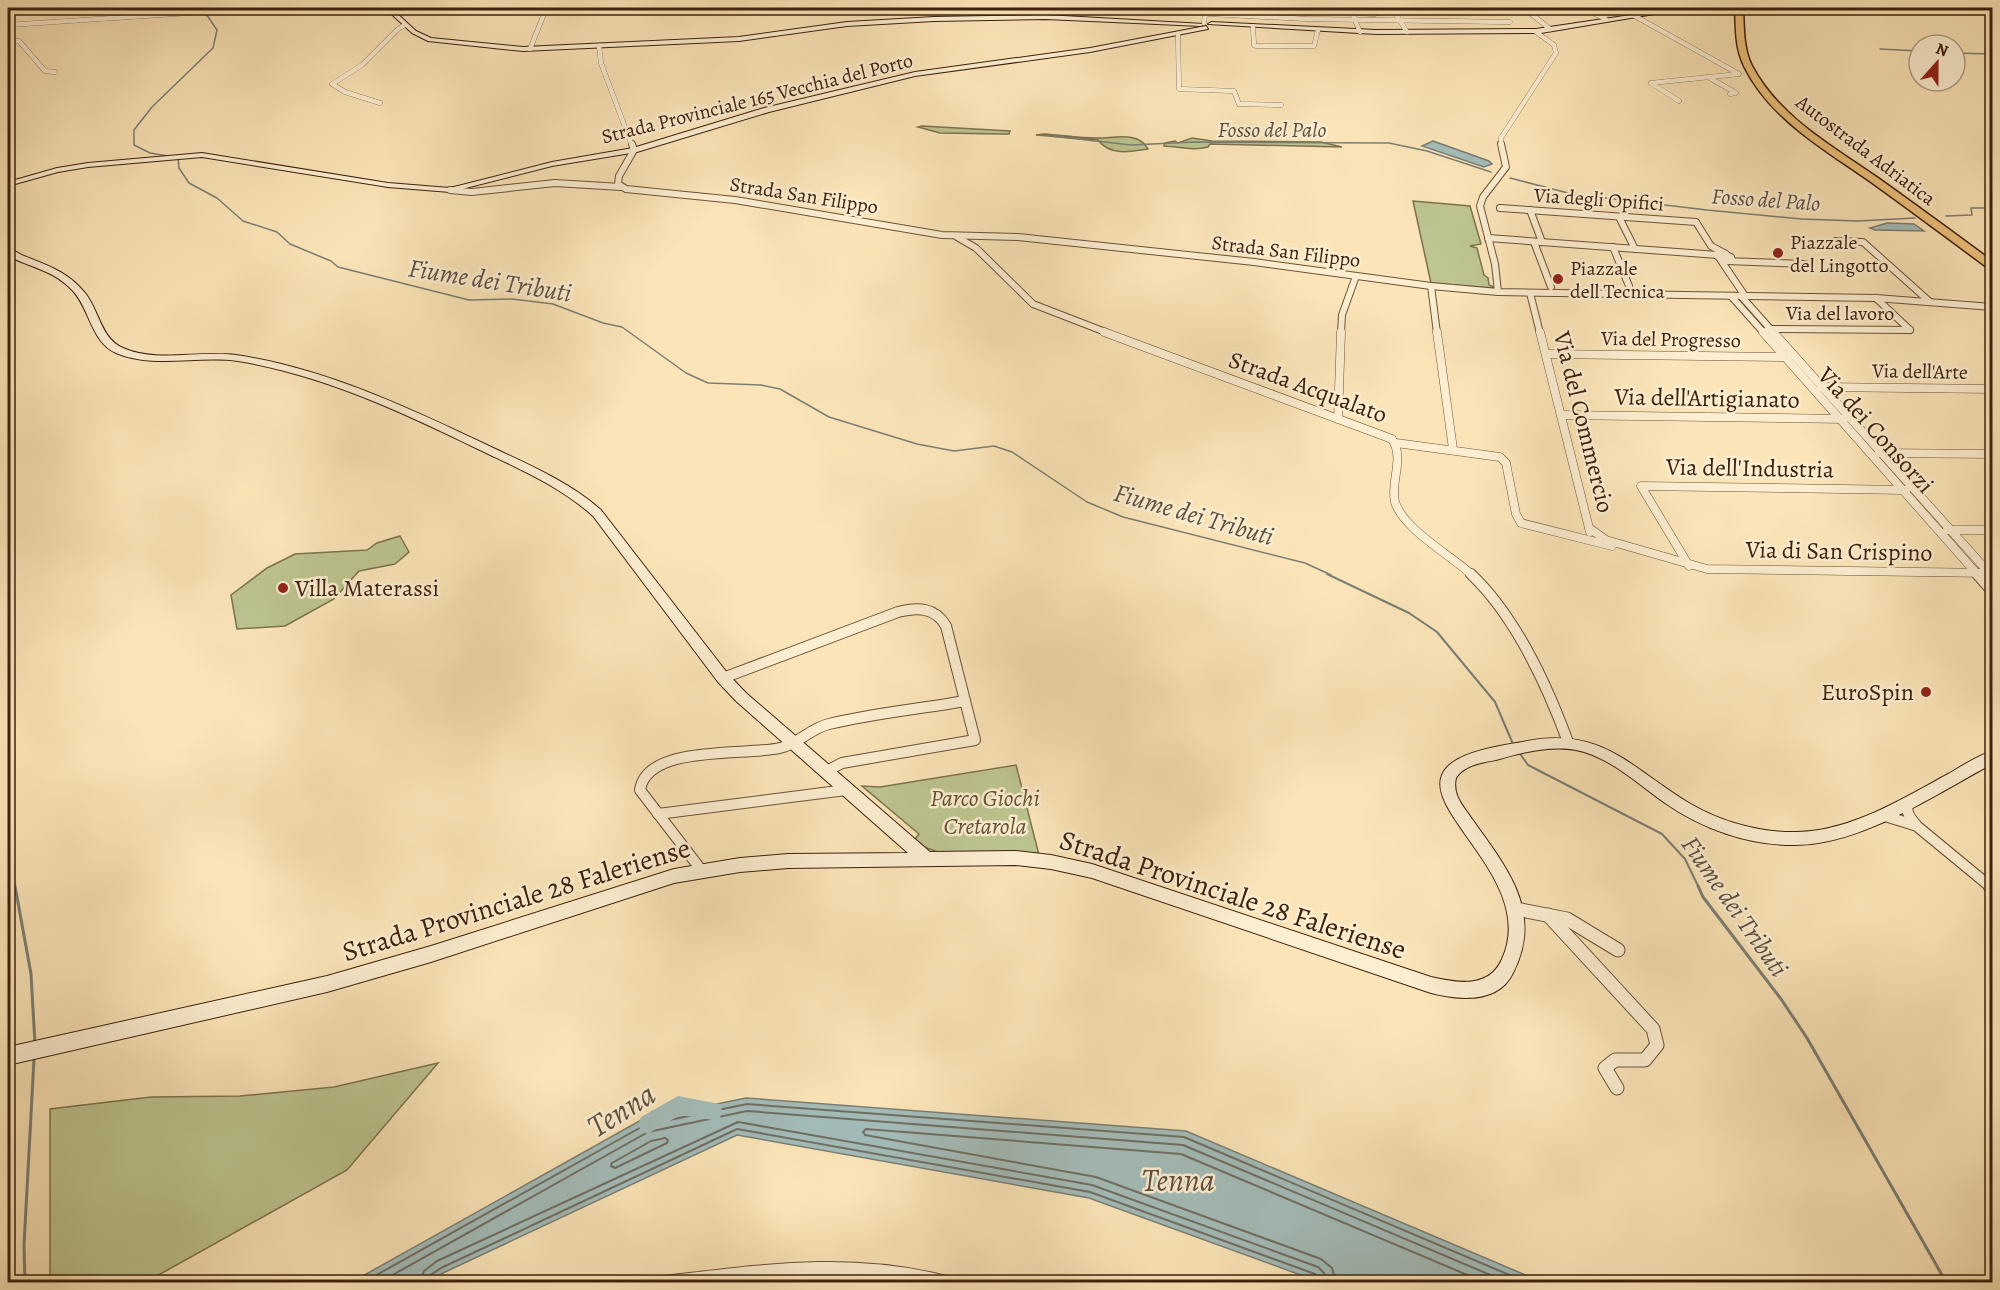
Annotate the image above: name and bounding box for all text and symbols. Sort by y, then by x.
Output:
north arrow [1907,33,1967,93]
text: N [1933,38,1952,62]
street label: Strada Provinciale 165 Vecchia del Porto [599,47,916,150]
street label: Autostrada Adriatica [1789,88,1942,212]
water label: Fosso del Palo [1218,115,1327,145]
street label: Strada San Filippo [728,170,880,221]
street label: Via degli Opifici [1532,181,1665,218]
water label: Fosso del Palo [1711,181,1821,219]
street label: Strada San Filippo [1210,229,1362,274]
place label: Piazzale del Lingotto [1790,229,1888,279]
marker: Piazzale del Lingotto [1771,246,1785,260]
water label: Fiume dei Tributi [406,250,574,311]
place label: Piazzale dell Tecnica [1570,255,1665,305]
marker: Piazzale dell Tecnica [1551,272,1565,286]
street label: Via del lavoro [1785,300,1894,327]
street label: Via del Progresso [1600,325,1741,354]
street label: Via del Commercio [1546,327,1622,516]
street label: Strada Acqualato [1224,343,1392,431]
street label: Via dell'Arte [1871,357,1968,386]
street label: Via dei Consorzi [1810,359,1941,500]
street label: Via dell'Artigianato [1613,380,1800,416]
street label: Via dell'Industria [1665,451,1835,485]
water label: Fiume dei Tributi [1110,475,1278,554]
street label: Via di San Crispino [1744,533,1933,569]
place label: Villa Materassi [294,572,439,604]
marker: Villa Materassi [276,581,290,595]
place label: EuroSpin [1821,676,1914,708]
marker: EuroSpin [1919,685,1933,699]
park label: Parco Giochi Cretarola [930,782,1040,842]
street label: Strada Provinciale 28 Faleriense [1055,821,1411,969]
street label: Strada Provinciale 28 Faleriense [338,829,695,971]
water label: Fiume dei Tributi [1673,829,1796,984]
water label: Tenna [578,1072,664,1148]
water label: Tenna [1142,1158,1215,1202]

